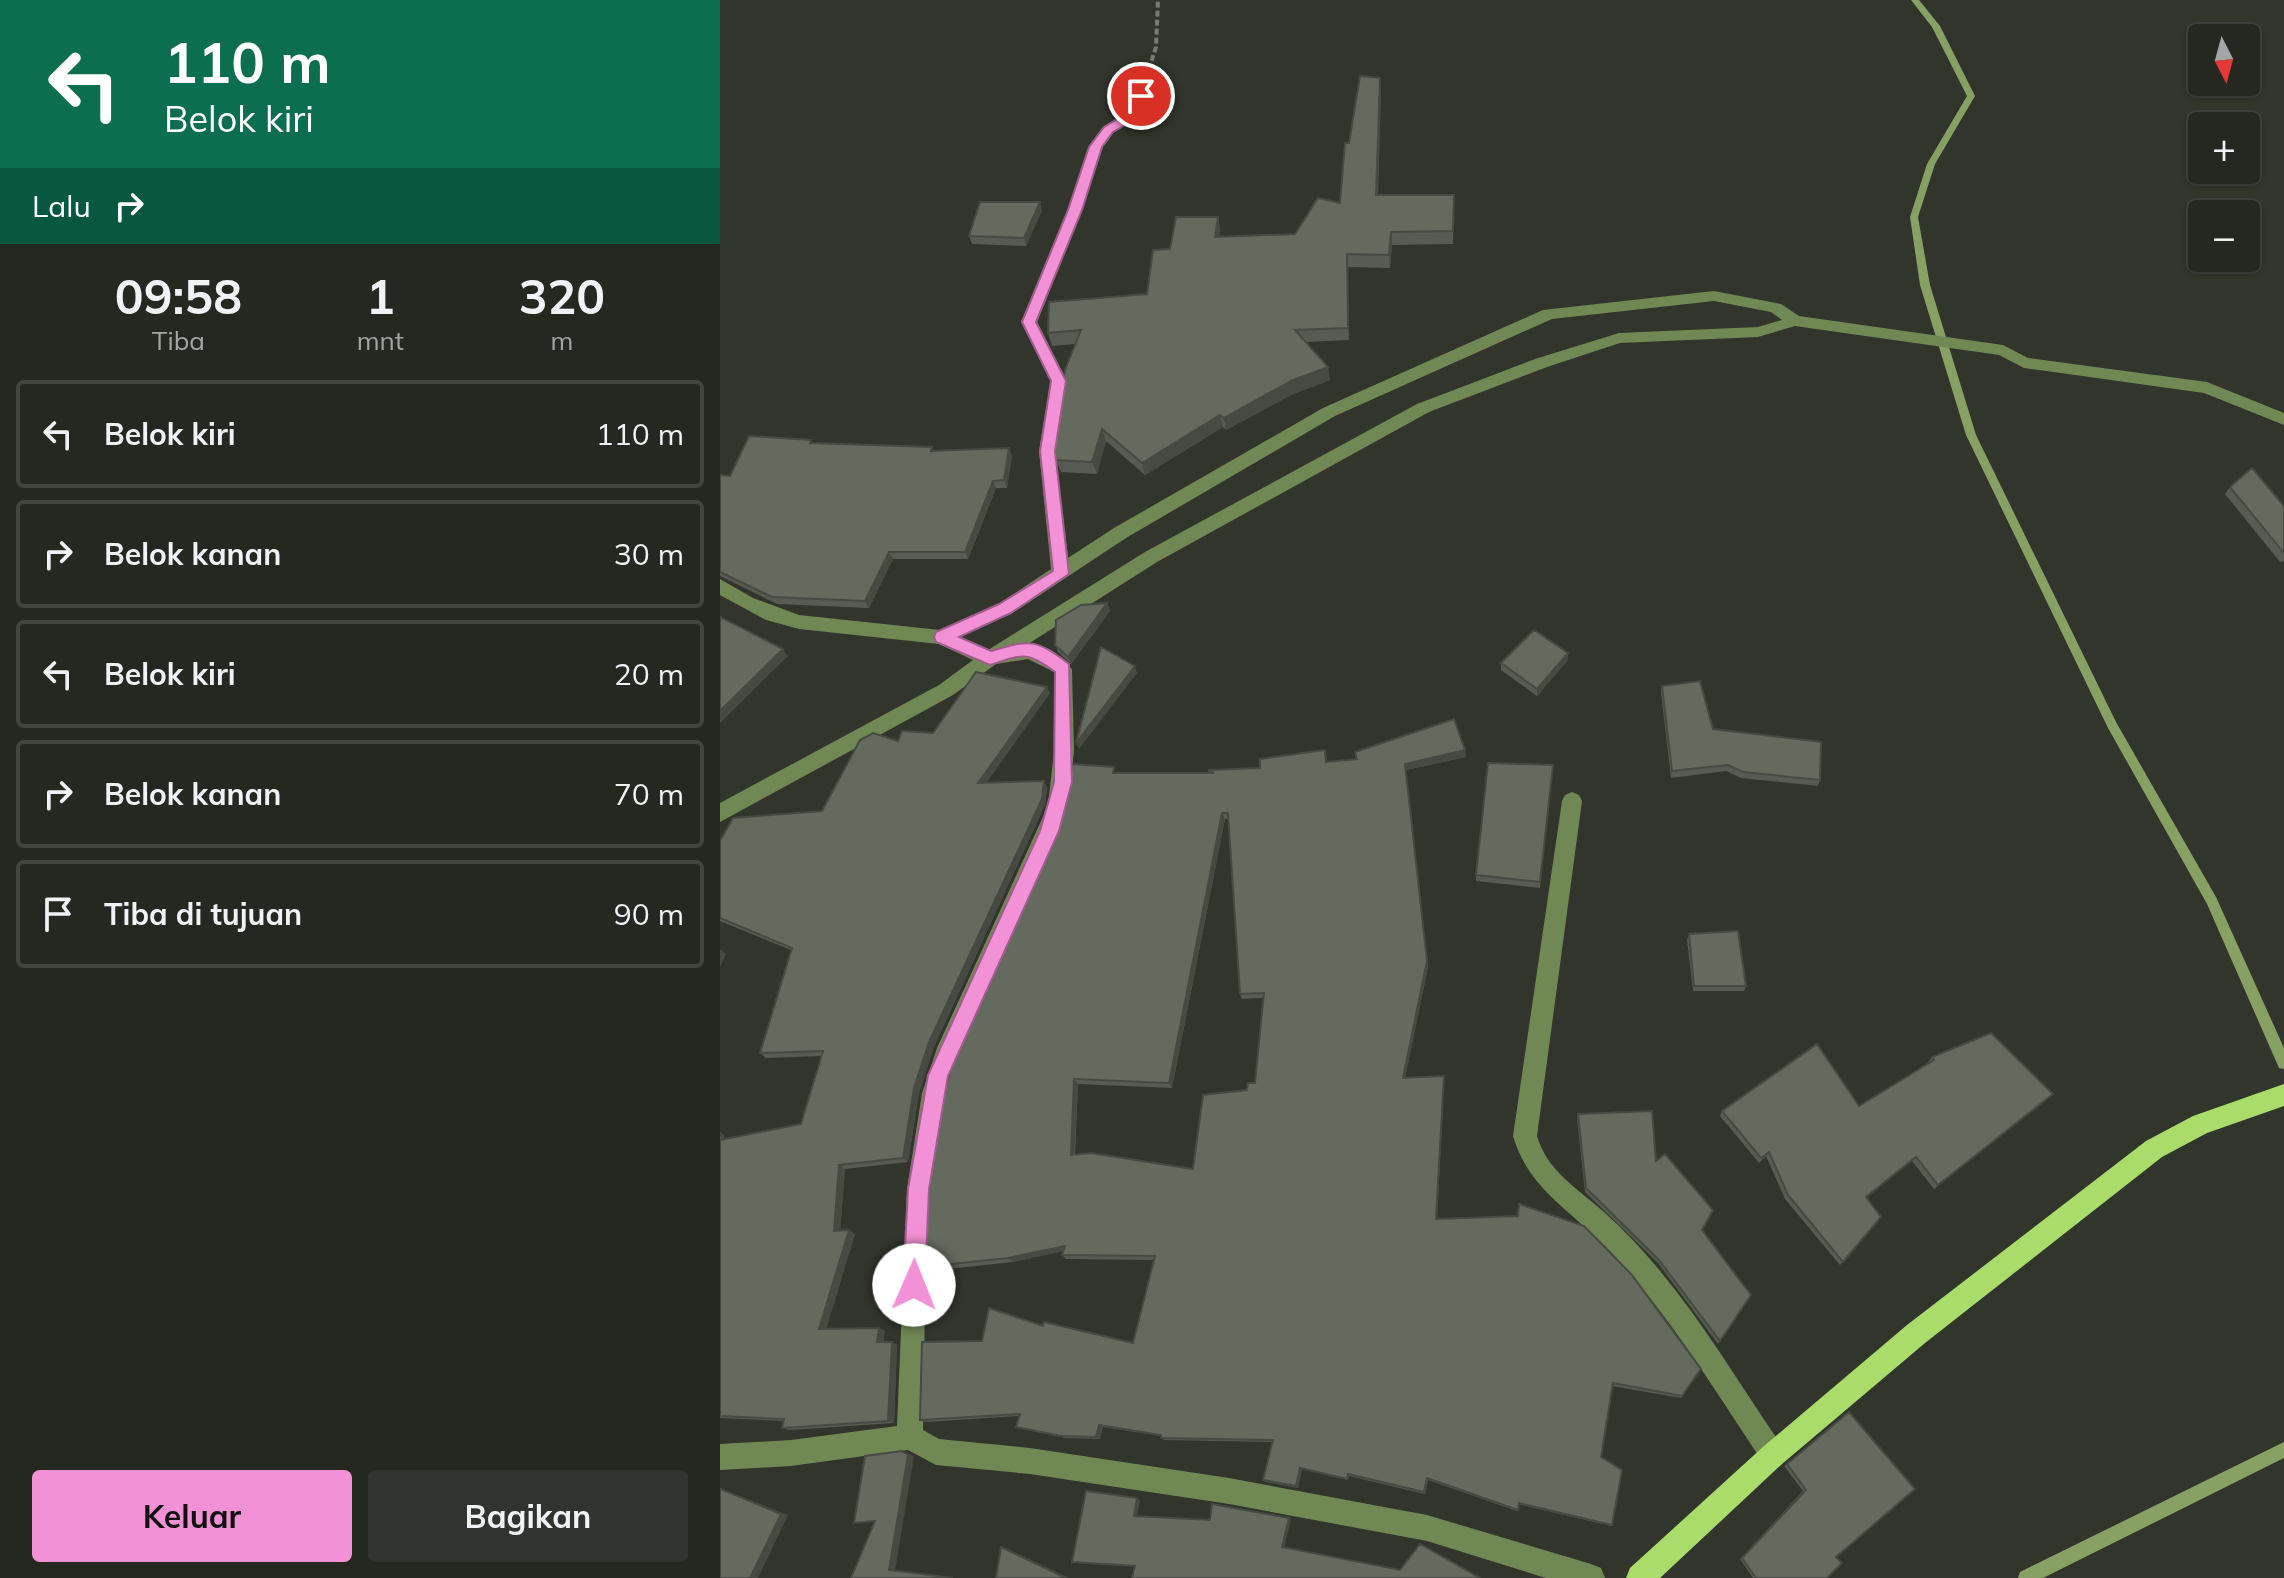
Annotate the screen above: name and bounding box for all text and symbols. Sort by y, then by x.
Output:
north arrow [2188,24,2260,96]
map controls [2188,24,2260,272]
text: 110 m [164,27,331,97]
icon: left [32,32,136,136]
pin [1107,62,1175,130]
icon: arrive [1119,74,1163,118]
text: Belok kiri [164,96,314,141]
button: + [2188,112,2260,184]
icon: right [107,184,151,228]
text: Lalu [32,187,91,225]
button: − [2188,200,2260,272]
text: 09:58 [115,266,242,326]
text: 1 [366,266,395,326]
text: 320 [519,266,605,326]
text: Tiba [152,324,205,357]
text: mnt [357,324,404,357]
text: m [551,324,573,357]
icon: left [36,412,80,456]
text: Belok kiri [104,415,236,453]
text: 110 m [596,415,684,453]
icon: right [36,532,80,576]
text: Belok kanan [104,535,281,573]
text: 30 m [614,535,684,573]
icon: left [36,652,80,696]
text: Belok kiri [104,655,236,693]
text: 20 m [614,655,684,693]
icon: right [36,772,80,816]
text: Belok kanan [104,775,281,813]
text: 70 m [614,775,684,813]
icon: arrive [36,892,80,936]
text: Tiba di tujuan [104,895,302,933]
text: 90 m [614,895,684,933]
position arrow [872,1243,956,1327]
button: Keluar [32,1470,352,1562]
button: Bagikan [368,1470,688,1562]

